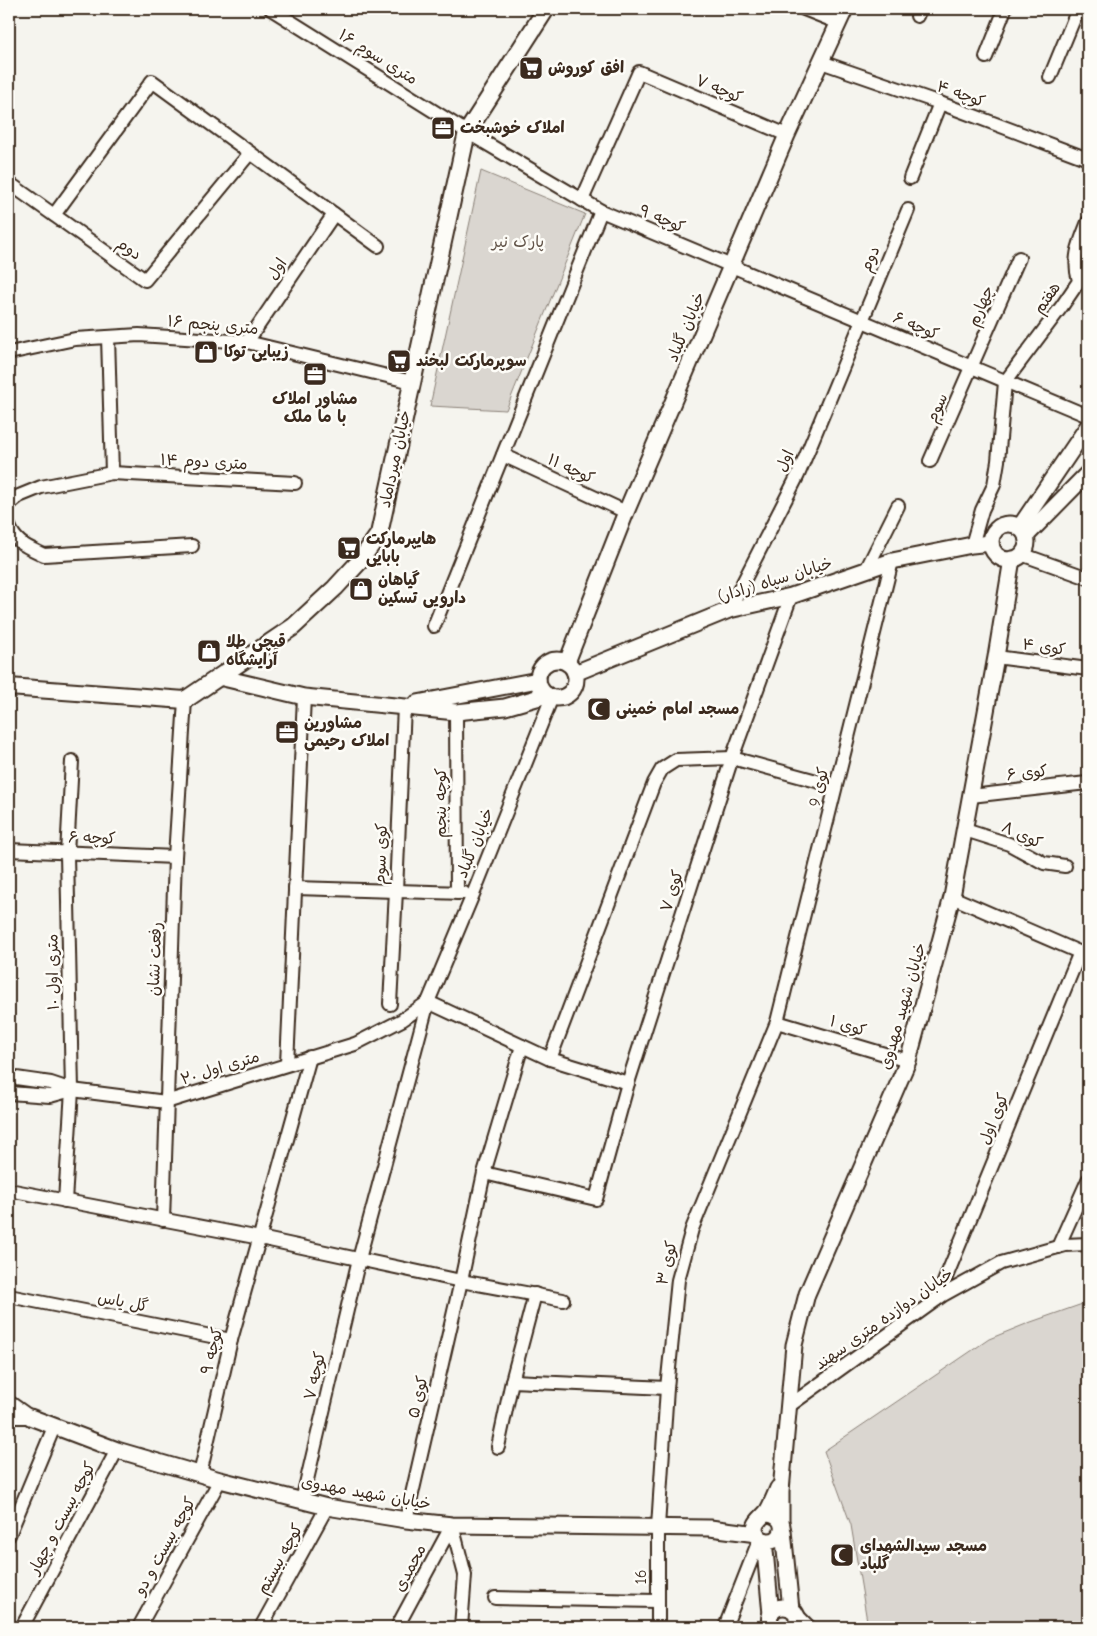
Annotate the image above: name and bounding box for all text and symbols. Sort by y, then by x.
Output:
street label: ۱۶ متری سوم [334,26,421,91]
supermarket icon: افق کوروش [518,55,544,81]
place label: افق کوروش [548,59,624,78]
street label: کوچه ۷ [692,71,745,108]
street label: کوچه ۴ [934,77,988,112]
office icon: املاک خوشبخت [430,115,456,141]
place label: املاک خوشبخت [460,119,565,138]
street label: کوچه ۹ [636,201,688,238]
park label: پارک نیر [490,233,544,252]
street label: دوم [111,234,145,266]
street label: دوم [857,244,886,276]
street label: اول [263,255,291,283]
street label: هفتم [1030,279,1067,319]
street label: چهارم [964,283,1000,330]
street label: خیابان گلباد [662,289,709,364]
street label: کوچه ۶ [890,308,942,345]
street label: ۱۶ متری پنجم [166,312,259,341]
shop icon: زیبایی توکا [193,339,219,365]
place label: زیبایی توکا [224,343,289,362]
supermarket icon: سوپرمارکت لبخند [386,348,412,374]
place label: سوپرمارکت لبخند [416,352,527,371]
office icon: مشاور املاک با ما ملک [302,361,328,387]
place label: مشاور املاک با ما ملک [272,390,358,426]
street label: سوم [923,390,954,427]
street label: خیابان میرداماد [376,409,414,509]
street label: اول [772,447,798,475]
street label: کوچه ۱۱ [544,450,597,489]
street label: ۱۴ متری دوم [160,451,248,476]
place label: هایپرمارکت بابایی [366,530,436,567]
supermarket icon: هایپرمارکت بابایی [336,535,362,561]
street label: خیابان سپاه (رادار) [716,554,835,607]
place label: گیاهان دارویی تسکین [378,570,466,609]
shop icon: گیاهان دارویی تسکین [348,576,374,602]
place label: قیچی طلا آرایشگاه [226,633,286,669]
street label: کوی ۴ [1021,635,1067,660]
shop icon: قیچی طلا آرایشگاه [196,638,222,664]
mosque icon: مسجد امام خمینی [586,696,612,722]
place label: مسجد امام خمینی [616,700,739,721]
place label: مشاورین املاک رحیمی [304,714,389,751]
office icon: مشاورین املاک رحیمی [274,719,300,745]
street label: کوی ۶ [1006,762,1049,785]
street label: کوی 9 [805,765,834,809]
street label: کوچه پنجم [432,768,453,838]
street label: خیابان گلباد [452,805,497,881]
street label: کوی ۸ [998,818,1045,853]
street label: کوی سوم [371,823,394,885]
street label: کوچه ۶ [68,828,116,849]
street label: کوی ۷ [657,868,688,914]
street label: رفعت نشان [145,922,165,996]
street label: ۱۰ متری اول [43,933,63,1011]
street label: خیابان شهید مهدوی [876,941,930,1071]
street label: کوی ۱ [827,1012,869,1041]
street label: ۲۰ متری اول [178,1047,262,1089]
street label: کوی اول [976,1091,1013,1148]
street label: کوی ۳ [653,1239,682,1287]
street label: خیابان دوازده متری سهند [812,1265,956,1373]
street label: گل یاس [96,1287,150,1316]
street label: کوچه ۹ [197,1325,228,1377]
street label: کوچه ۷ [301,1350,330,1402]
street label: کوی ۵ [404,1374,433,1420]
street label: کوچه بیست و چهار [24,1459,100,1579]
street label: خیابان شهید مهدوی [300,1473,432,1513]
street label: کوچه بیست و دو [130,1494,200,1600]
street label: کوچه بیستم [253,1521,309,1599]
place label: مسجد سیدالشهدای گلباد [860,1537,987,1573]
street label: محمدی [390,1541,430,1595]
mosque icon: مسجد سیدالشهدای گلباد [829,1542,855,1568]
street label: 16 [632,1569,650,1585]

